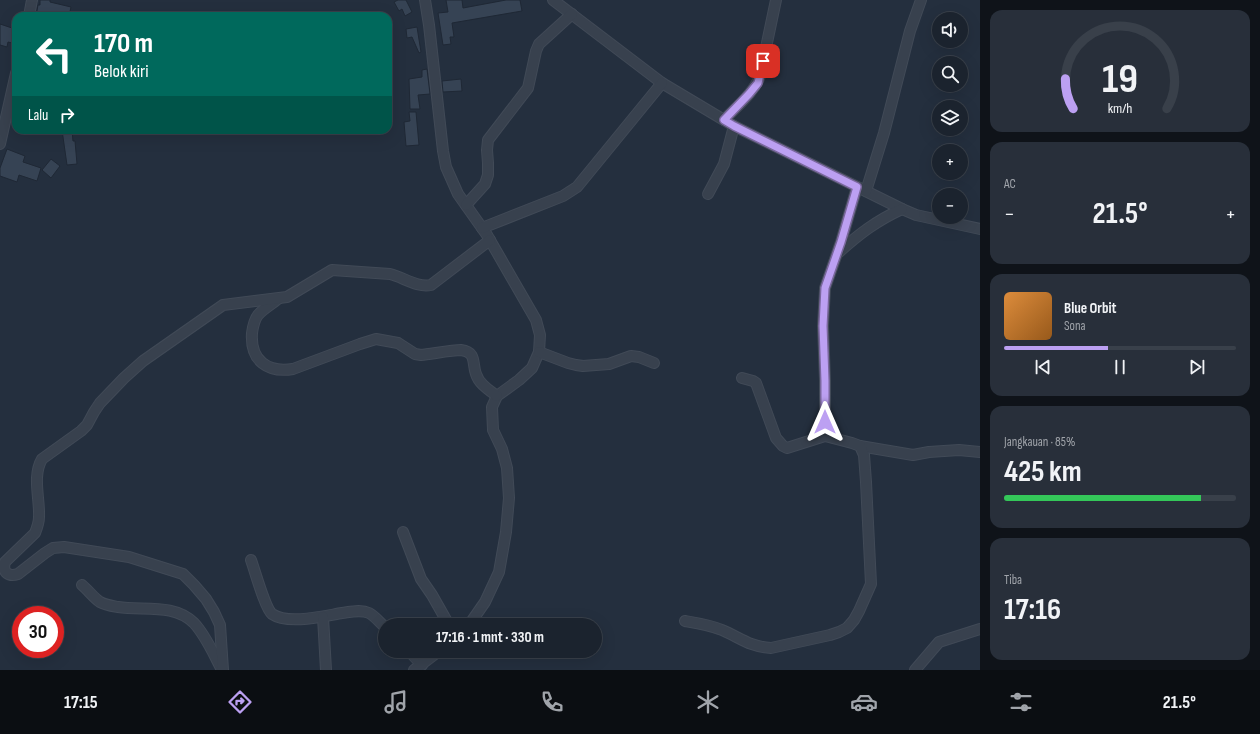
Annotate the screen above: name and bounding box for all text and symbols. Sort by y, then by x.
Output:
map controls [932,12,968,224]
button: sound [932,12,968,48]
text: 170 m [94,27,153,60]
icon: left [28,28,80,80]
pin [746,44,780,78]
icon: arrive [752,50,774,72]
text: 19 [1102,55,1138,104]
button: search [932,56,968,92]
text: Belok kiri [94,61,149,82]
button: layers [932,100,968,136]
text: km/h [1108,100,1132,117]
icon: right [56,104,78,126]
text: Lalu [28,106,48,125]
button: + [932,144,968,180]
text: AC [1004,176,1016,192]
button: − [932,188,968,224]
text: 21.5° [1092,196,1148,232]
text: − [1004,201,1015,228]
text: + [1225,201,1236,228]
text: Blue Orbit [1064,299,1116,318]
text: Sona [1064,318,1086,334]
icon: previous [1032,356,1054,378]
icon: pause [1109,356,1131,378]
icon: next [1186,356,1208,378]
position arrow [804,401,846,443]
text: Jangkauan · 85% [1004,434,1075,450]
text: 425 km [1004,454,1082,490]
text: Tiba [1004,572,1022,588]
text: 17:16 [1004,592,1061,628]
speed limit sign: 30 [12,606,64,658]
text: 17:16 · 1 mnt · 330 m [436,628,544,647]
icon: directions [226,688,254,716]
icon: music [382,688,410,716]
icon: phone [538,688,566,716]
icon: climate [694,688,722,716]
icon: car [850,688,878,716]
icon: filters [1007,688,1035,716]
text: 17:15 [64,692,98,713]
text: 21.5° [1163,692,1196,713]

